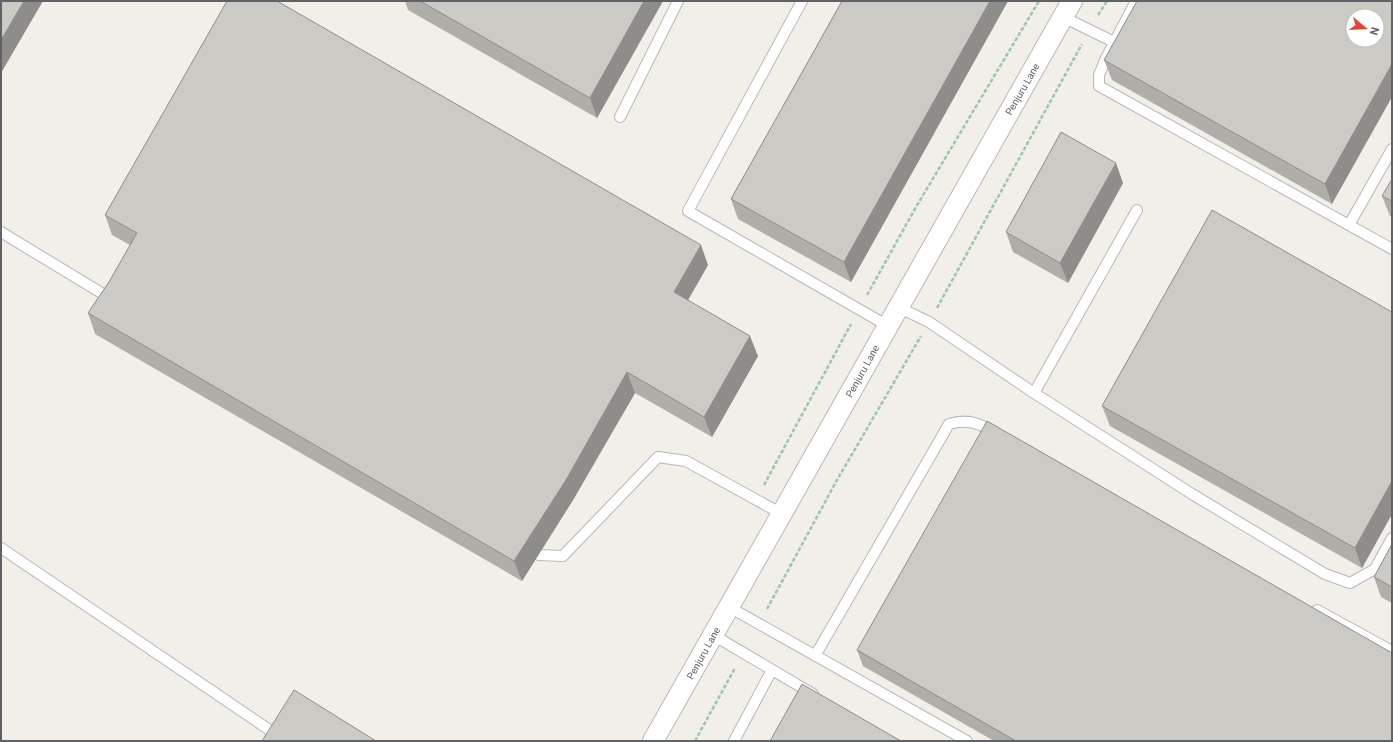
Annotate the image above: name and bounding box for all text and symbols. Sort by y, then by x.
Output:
north arrow [1345,8,1385,48]
text: N [1367,25,1381,37]
street label: Penjuru Lane [1003,61,1042,117]
street label: Penjuru Lane [844,343,881,399]
street label: Penjuru Lane [685,625,722,681]

